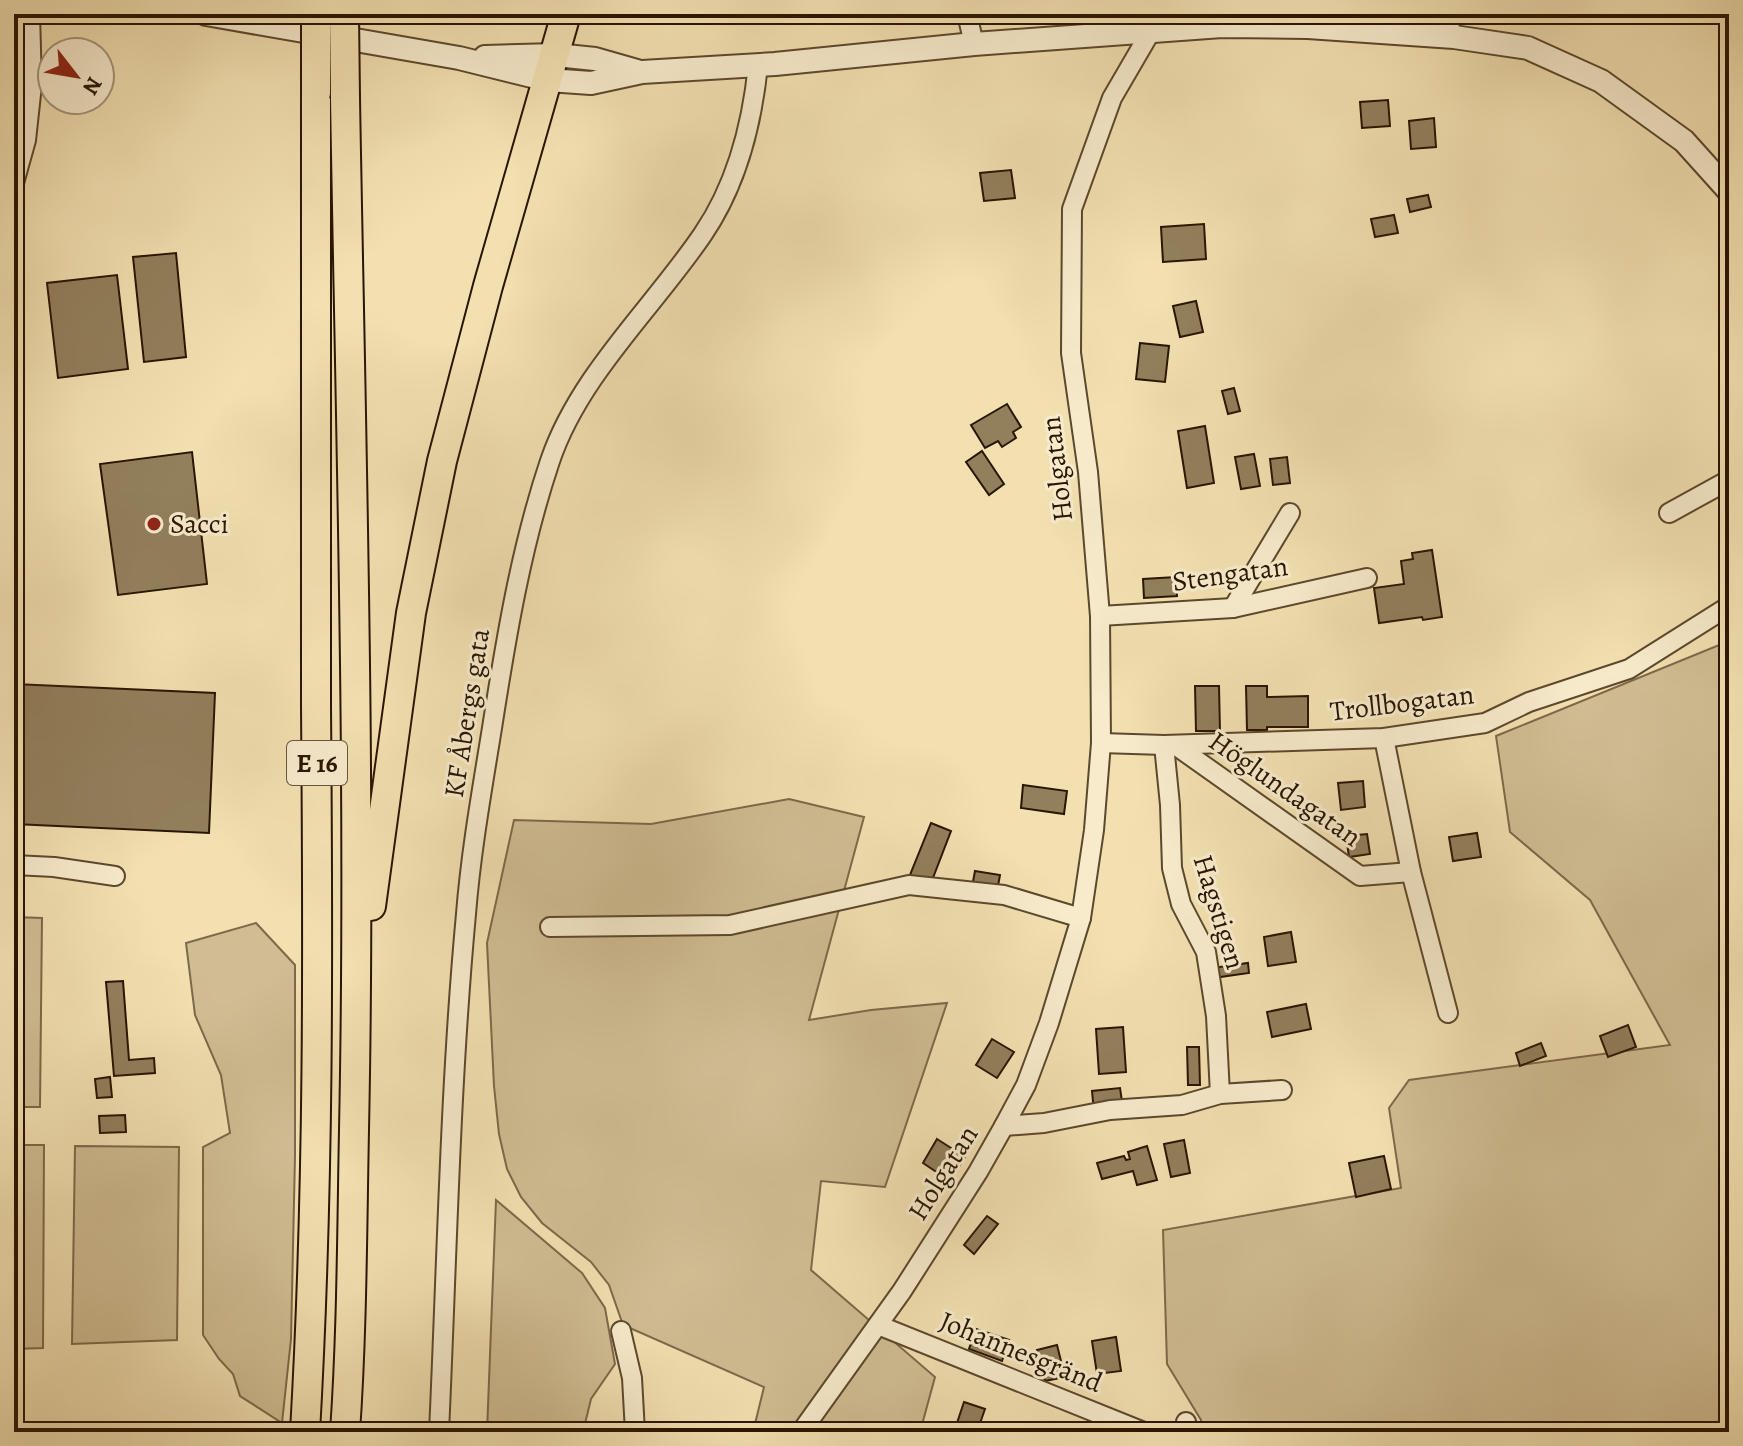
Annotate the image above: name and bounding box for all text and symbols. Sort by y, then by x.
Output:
north arrow [36,36,116,116]
text: N [75,71,109,100]
street label: Holgatan [1032,414,1082,524]
place label: Sacci [170,505,229,543]
marker: Sacci [145,515,163,533]
street label: Stengatan [1170,547,1290,601]
street label: KF Åbergs gata [435,626,499,800]
street label: Trollbogatan [1328,675,1476,731]
street label: Höglundagatan [1201,722,1369,856]
road number: E 16 [287,741,347,785]
street label: Hagstigen [1184,850,1254,974]
street label: Holgatan [899,1118,987,1228]
street label: Johannesgränd [934,1302,1109,1402]

